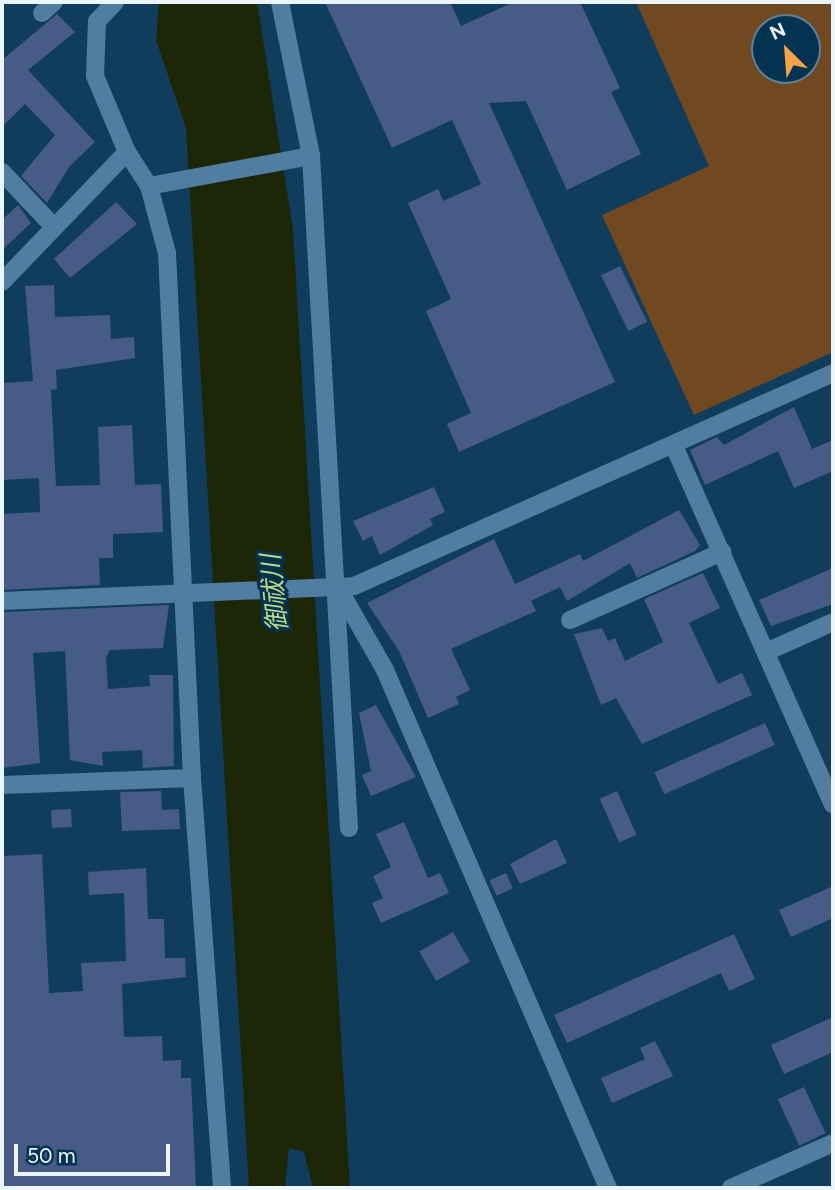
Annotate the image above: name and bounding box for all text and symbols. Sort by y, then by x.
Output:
north arrow [751,14,821,84]
text: N [766,18,789,45]
water label: 御祓川 [255,553,295,633]
scale bar [18,1130,173,1174]
text: 50 m [27,1143,76,1168]

